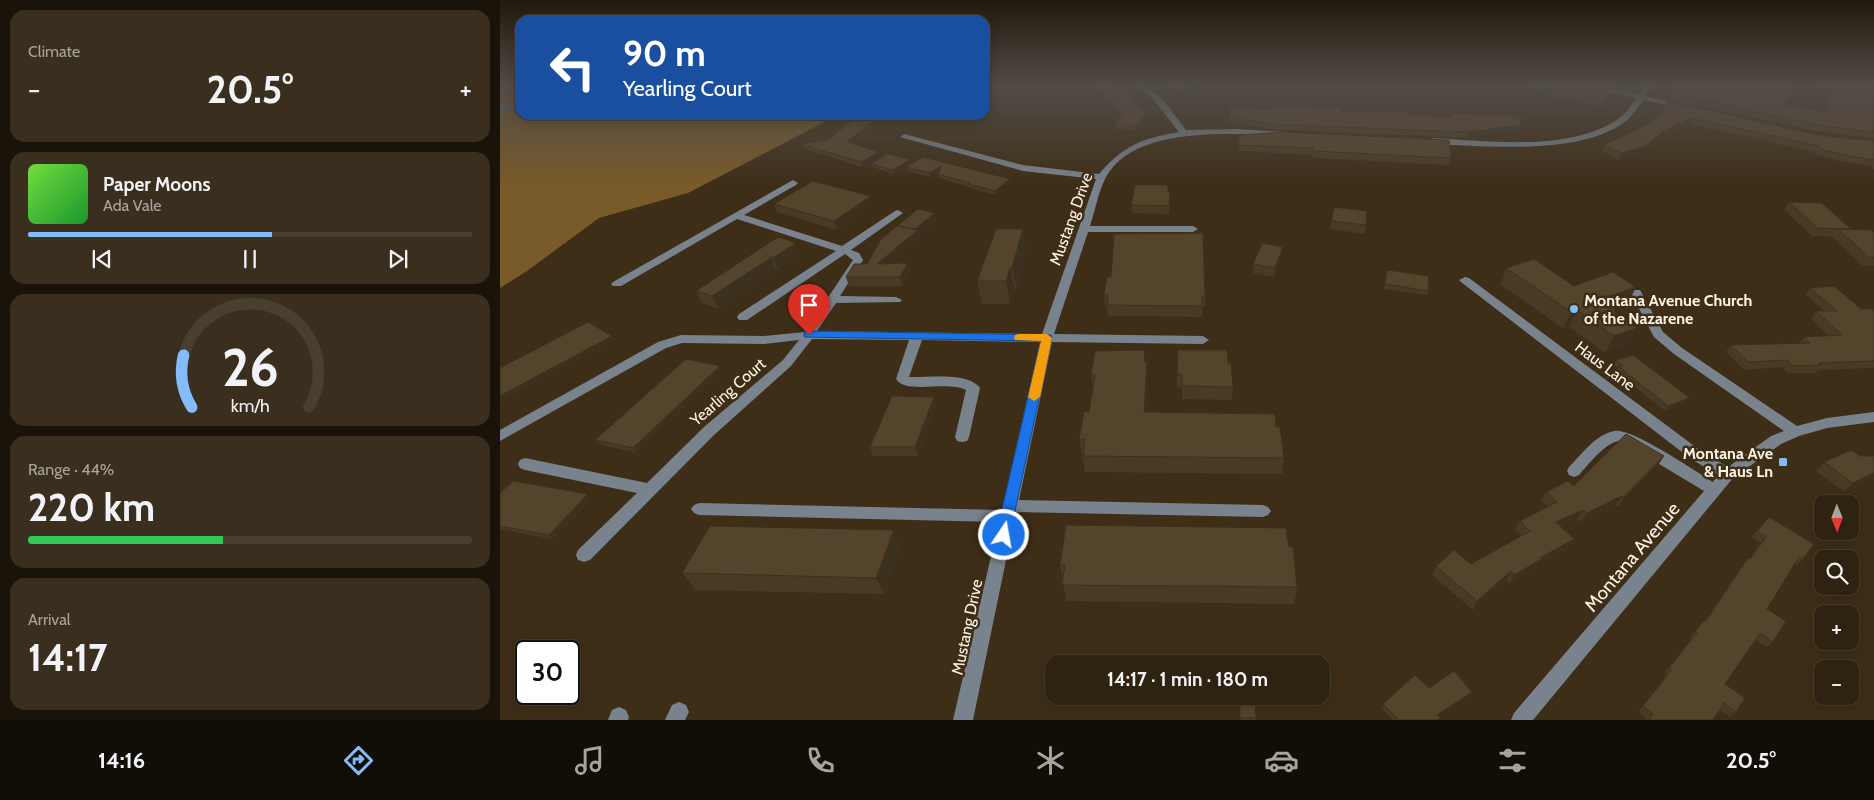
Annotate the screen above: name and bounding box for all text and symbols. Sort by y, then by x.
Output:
text: 90 m [623,32,706,75]
icon: left [540,35,605,100]
text: Climate [28,42,80,61]
text: 20.5° [207,66,293,113]
text: − [28,72,40,106]
text: + [460,72,472,106]
text: Yearling Court [623,75,752,102]
street label: Mustang Drive [1045,170,1097,268]
text: Paper Moons [103,173,211,196]
text: Ada Vale [103,196,162,215]
icon: previous [88,245,116,273]
icon: pause [236,245,264,273]
icon: next [384,245,412,273]
pin [788,284,830,335]
icon: arrive [795,291,823,319]
place label: Montana Avenue Church of the Nazarene [1584,291,1752,328]
marker: Montana Avenue Church of the Nazarene [1568,303,1580,315]
text: 26 [222,336,278,399]
street label: Haus Lane [1571,337,1639,395]
street label: Yearling Court [686,354,770,431]
text: km/h [230,395,270,416]
place label: Montana Ave & Haus Ln [1683,444,1773,481]
marker: Montana Ave & Haus Ln [1777,456,1789,468]
text: Range · 44% [28,460,114,479]
text: 220 km [28,484,155,531]
north arrow [1814,495,1859,540]
map controls [1814,495,1859,705]
street label: Montana Avenue [1580,497,1685,616]
position arrow [977,508,1029,560]
button: search [1814,550,1859,595]
street label: Mustang Drive [948,577,986,677]
button: + [1814,605,1859,650]
text: Arrival [28,610,71,629]
text: 14:17 [28,634,107,681]
speed limit sign: 30 [515,640,580,705]
button: − [1814,660,1859,705]
text: 14:17 · 1 min · 180 m [1107,668,1268,691]
icon: directions [341,743,376,778]
icon: music [572,743,607,778]
icon: phone [803,743,838,778]
icon: climate [1033,743,1068,778]
icon: car [1264,743,1299,778]
icon: filters [1495,743,1530,778]
text: 14:16 [98,747,145,774]
text: 20.5° [1726,747,1776,774]

